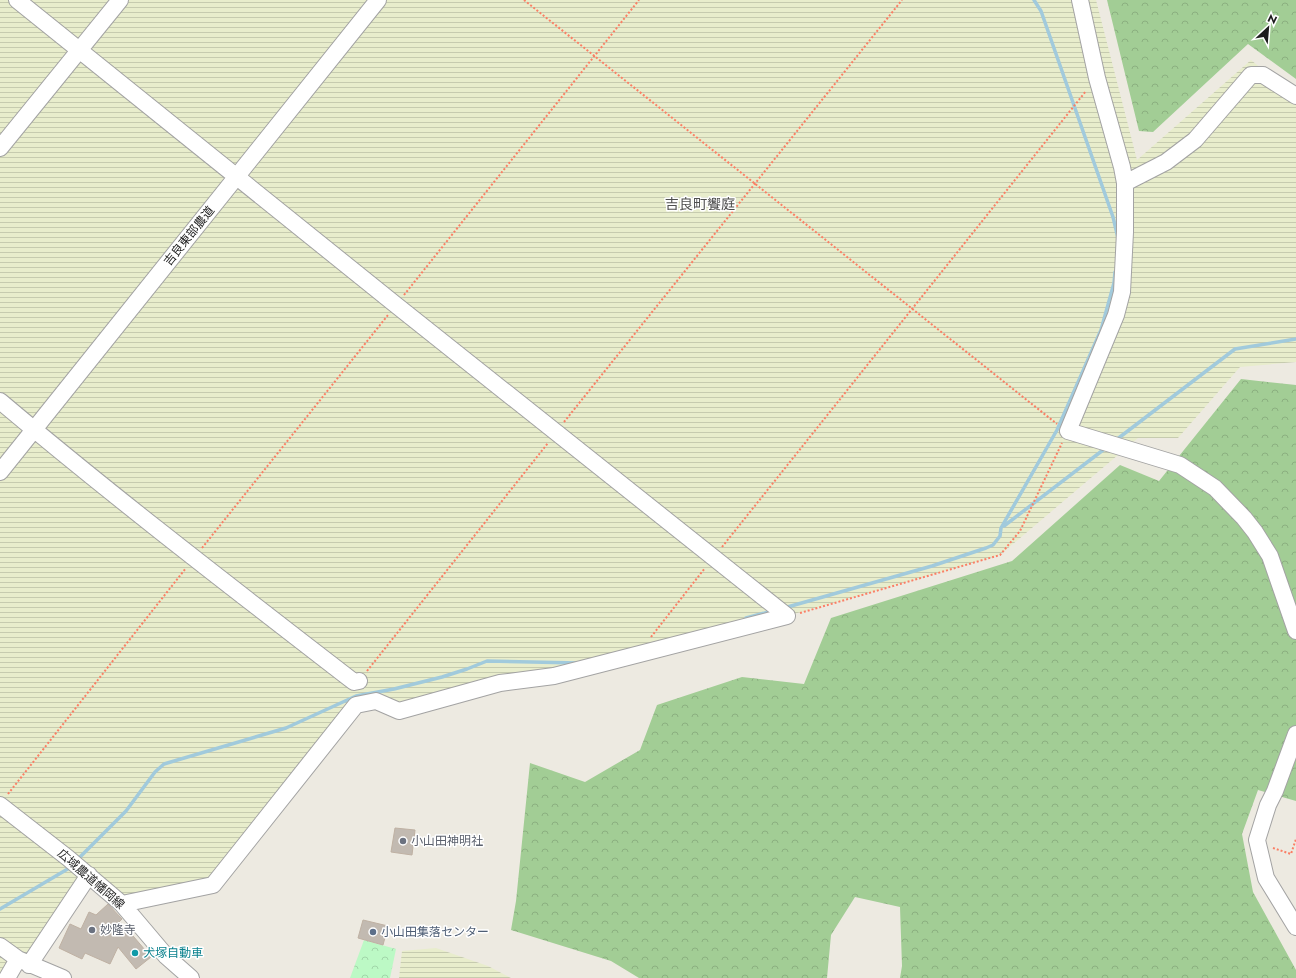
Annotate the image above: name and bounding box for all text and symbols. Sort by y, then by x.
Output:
north arrow [1248,8,1288,48]
text: N [1265,10,1280,28]
district label: 吉良町饗庭 [665,194,735,214]
street label: 吉良東部農道 [159,202,219,270]
place label: 小山田神明社 [411,832,483,850]
marker: 小山田神明社 [398,836,408,846]
street label: 広域農道幡岡線 [53,845,129,913]
place label: 妙隆寺 [100,921,136,939]
place label: 小山田集落センター [381,923,489,941]
marker: 妙隆寺 [87,925,97,935]
marker: 小山田集落センター [368,927,378,937]
place label: 犬塚自動車 [143,944,203,962]
marker: 犬塚自動車 [130,948,140,958]

